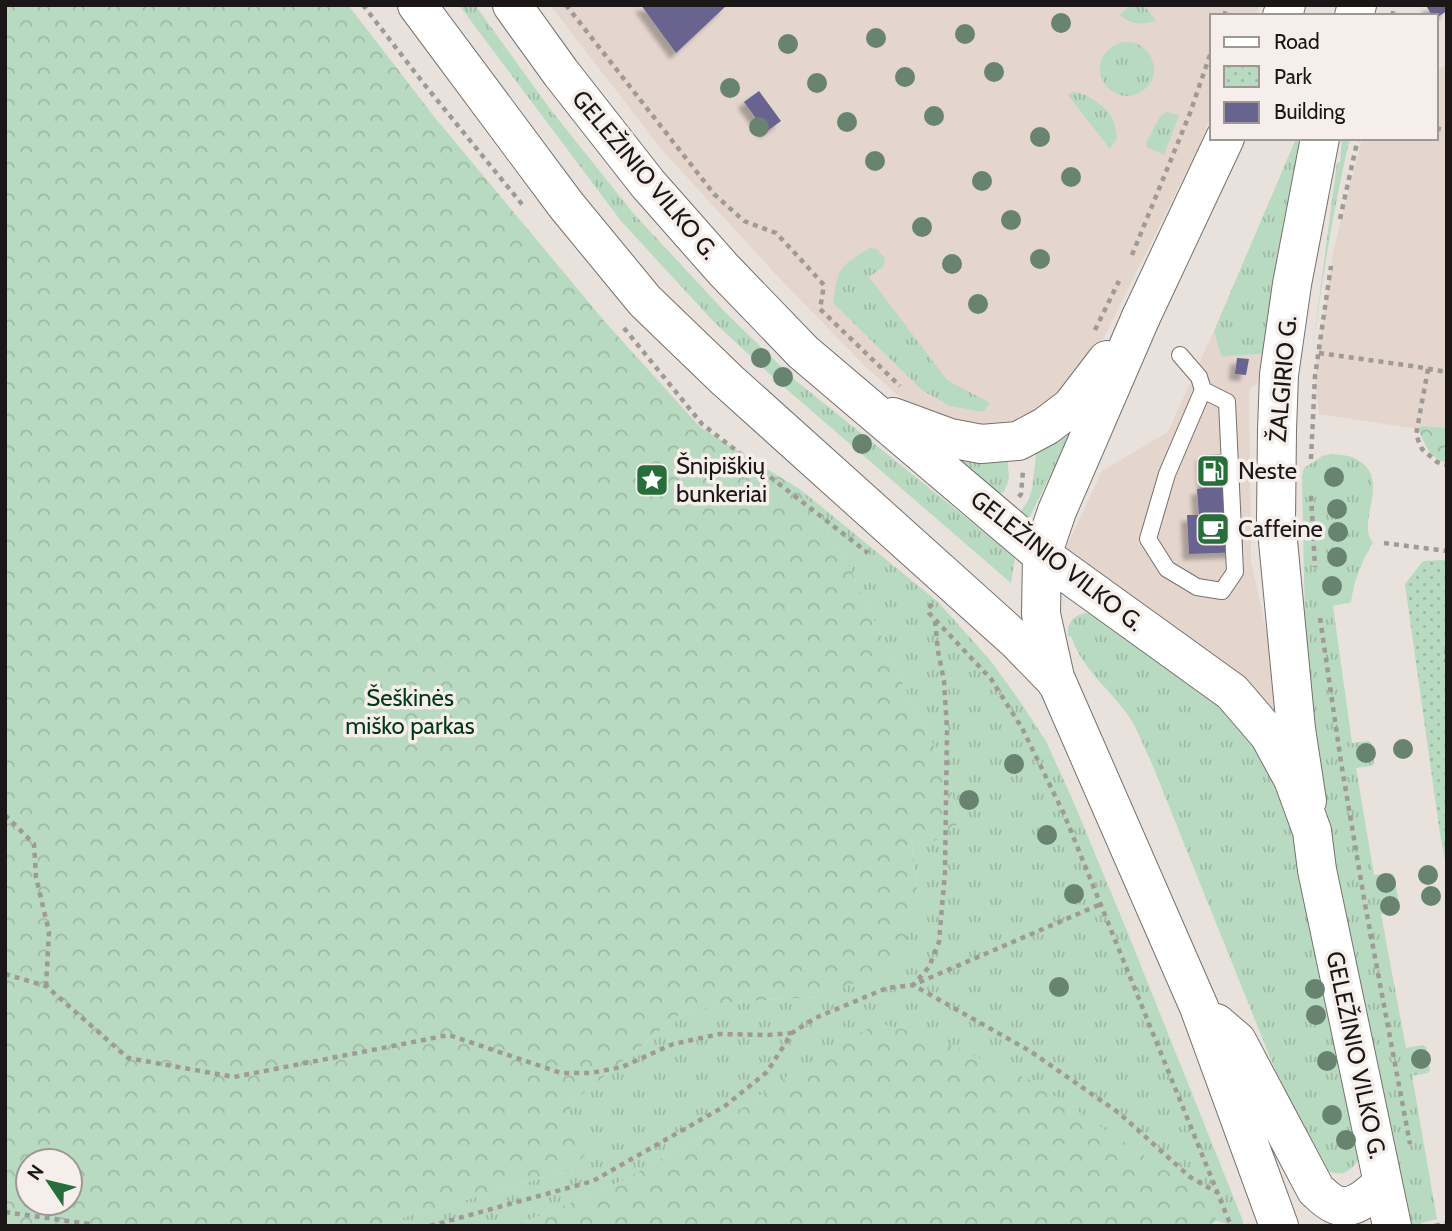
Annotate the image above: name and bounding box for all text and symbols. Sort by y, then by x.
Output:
legend [1210,14,1438,140]
text: Road [1274,29,1320,54]
text: Park [1274,64,1312,89]
street label: GELEŽINIO VILKO G. [566,84,725,265]
text: Building [1274,99,1346,124]
street label: ŽALGIRIO G. [1263,314,1302,444]
place label: Šnipiškių bunkeriai [676,451,767,508]
fuel station icon: Neste [1194,452,1232,490]
place label: Neste [1238,456,1297,485]
place icon: Šnipiškių bunkeriai [633,461,671,499]
street label: GELEŽINIO VILKO G. [965,484,1150,637]
cafe icon: Caffeine [1194,510,1232,548]
place label: Caffeine [1238,514,1323,543]
park label: Šeškinės miško parkas [345,683,475,740]
street label: GELEŽINIO VILKO G. [1320,948,1393,1161]
north arrow [14,1147,84,1217]
text: N [22,1160,49,1185]

